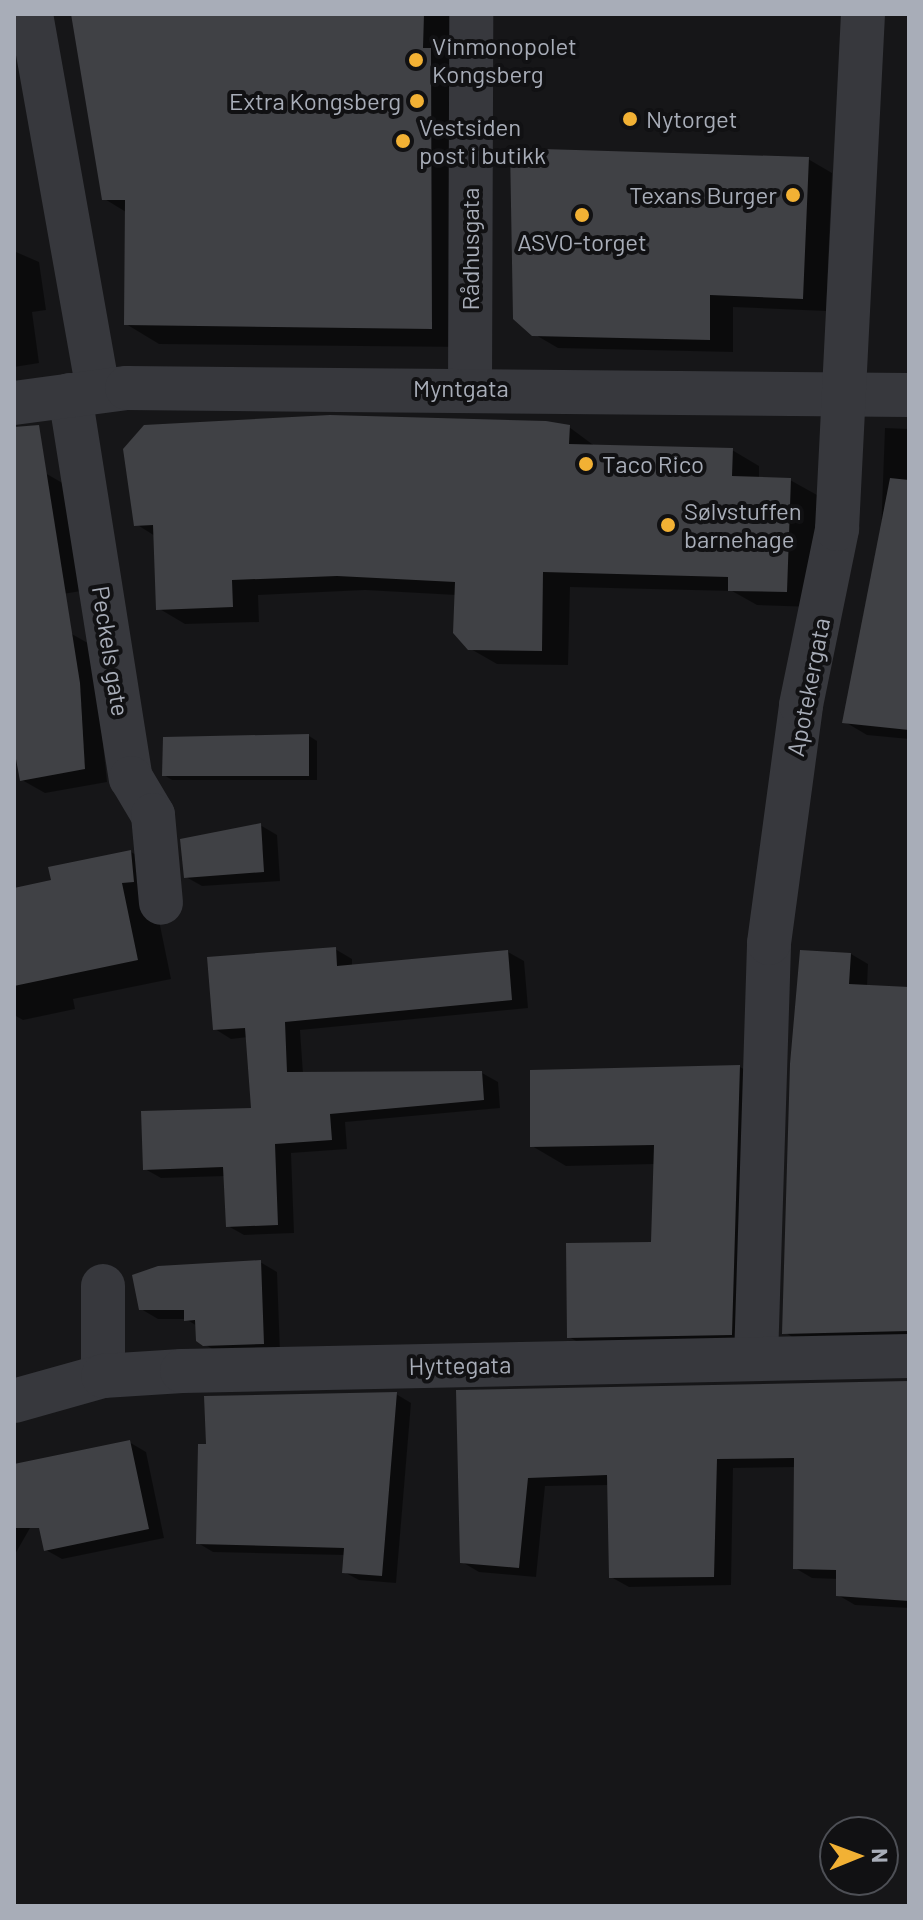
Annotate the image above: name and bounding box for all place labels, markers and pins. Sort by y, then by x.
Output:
place label: Vinmonopolet Kongsberg [432,32,577,88]
marker: Vinmonopolet Kongsberg [407,51,425,69]
place label: Extra Kongsberg [229,87,401,115]
marker: Extra Kongsberg [408,92,426,110]
place label: Nytorget [646,105,737,133]
marker: Nytorget [621,110,639,128]
place label: Vestsiden post i butikk [419,113,546,169]
marker: Vestsiden post i butikk [394,132,412,150]
place label: Texans Burger [629,181,777,209]
marker: Texans Burger [784,186,802,204]
marker: ASVO-torget [573,206,591,224]
place label: ASVO-torget [517,228,647,256]
place label: Taco Rico [602,450,704,478]
marker: Taco Rico [577,455,595,473]
place label: Sølvstuffen barnehage [684,497,802,553]
marker: Sølvstuffen barnehage [659,516,677,534]

